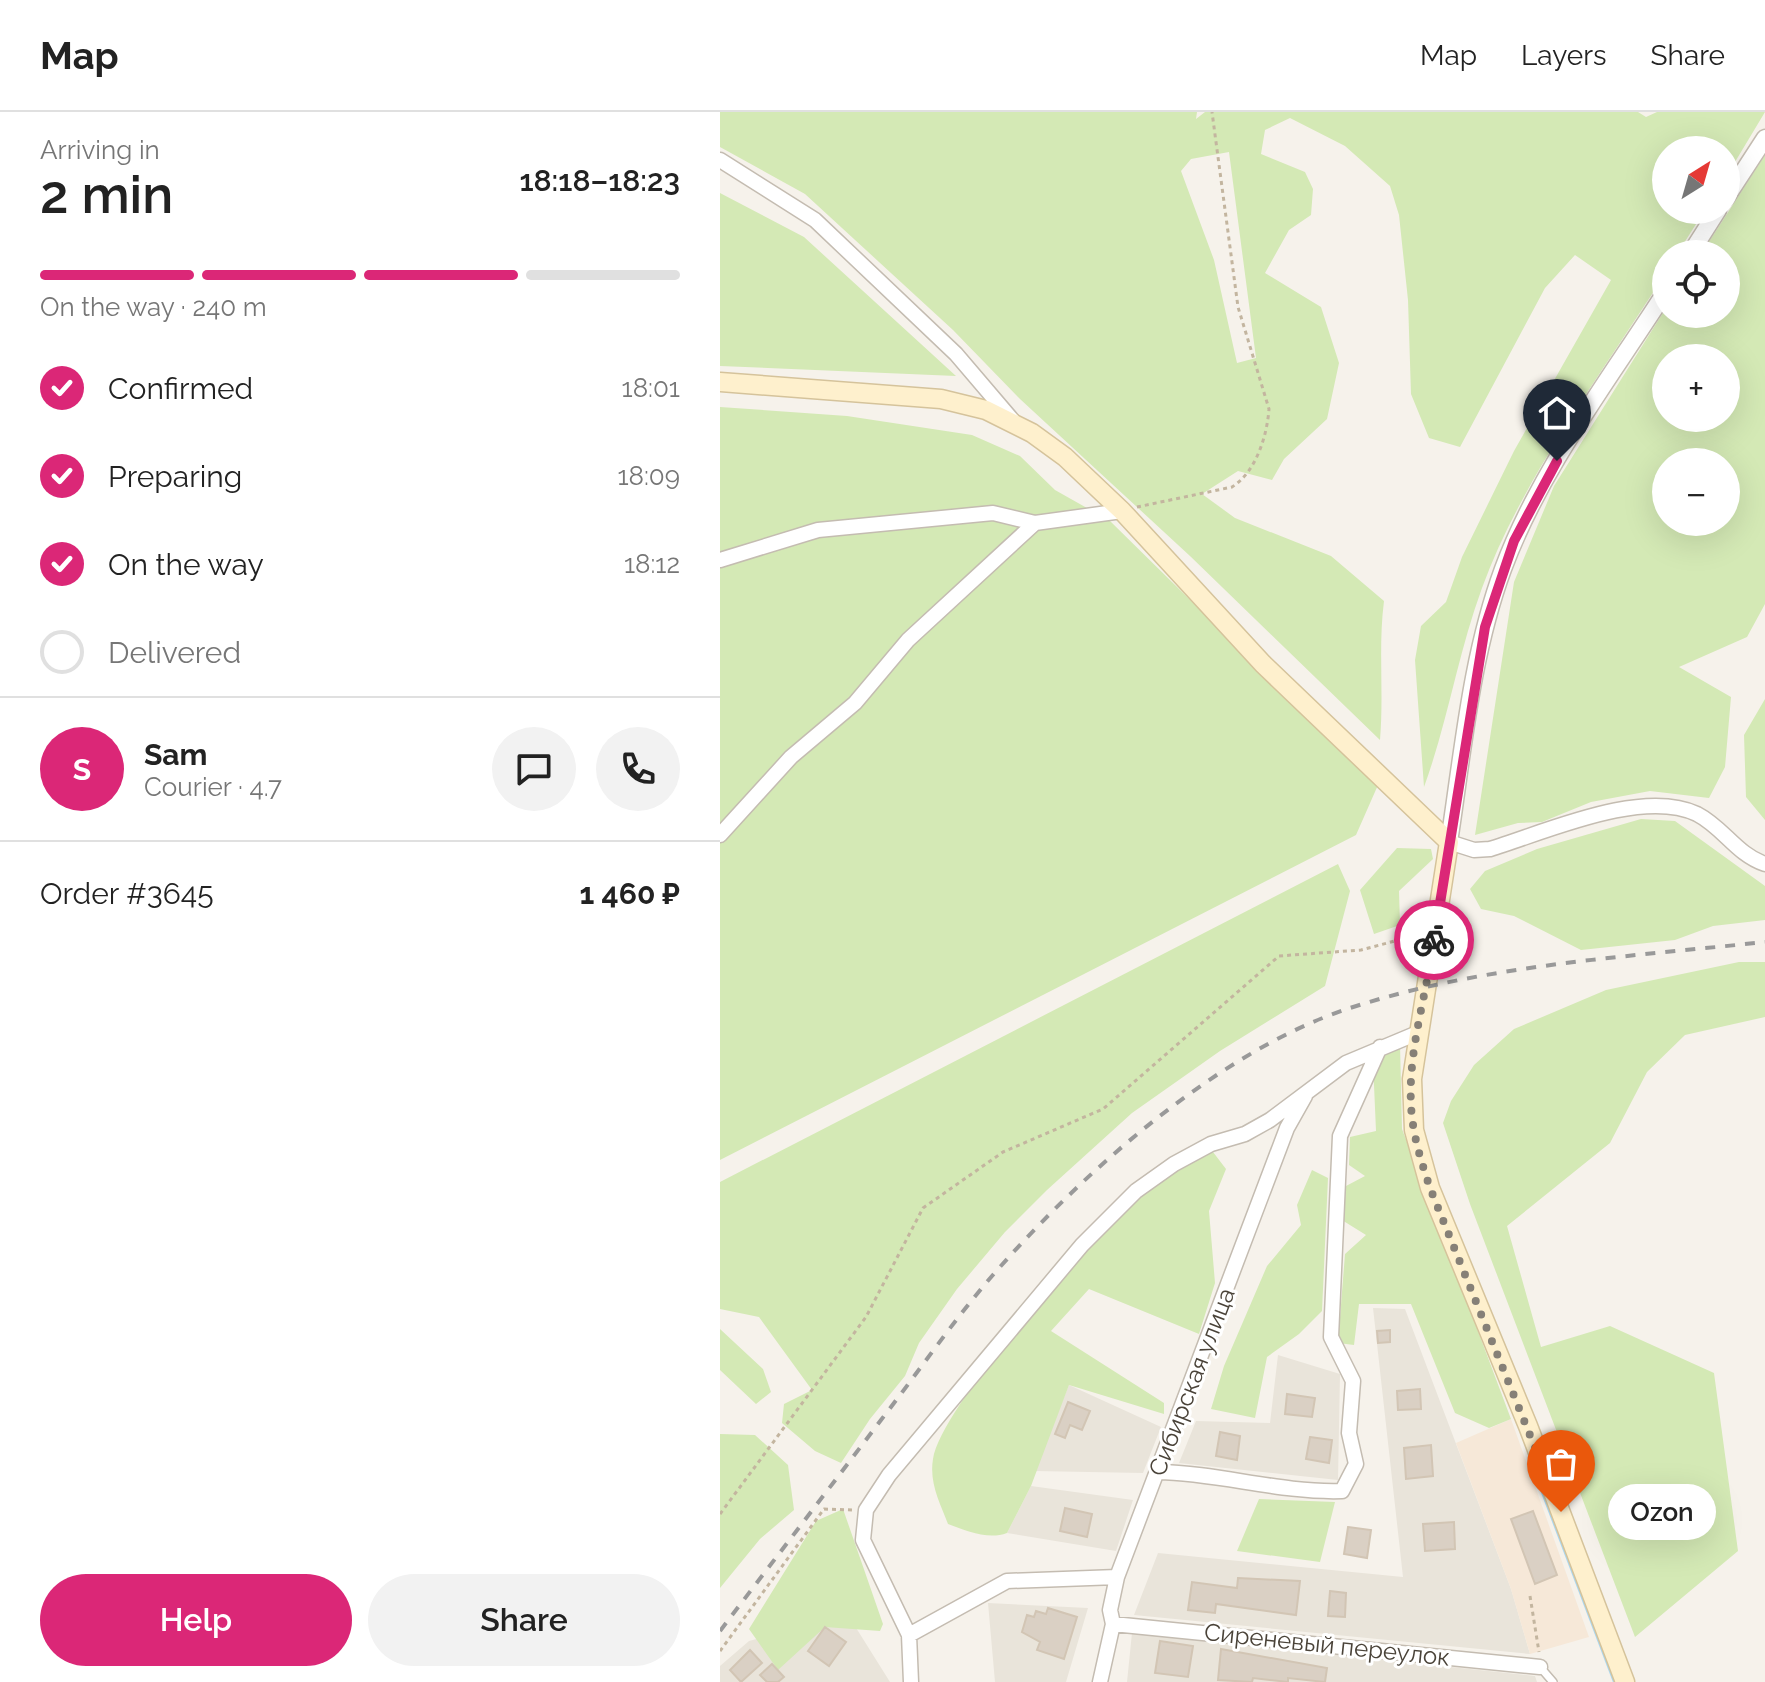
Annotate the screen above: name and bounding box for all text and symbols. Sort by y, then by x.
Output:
text: Map [40,33,119,78]
text: Map [1420,39,1477,72]
text: Layers [1521,39,1607,72]
text: Share [1651,39,1725,72]
text: Arriving in [40,135,160,165]
north arrow [1652,136,1740,224]
map controls [1652,136,1740,536]
text: 18:18–18:23 [519,163,680,198]
text: 2 min [40,164,173,225]
button: locate [1652,240,1740,328]
text: On the way · 240 m [40,292,267,322]
button: + [1652,344,1740,432]
icon: check [40,366,84,410]
text: Confirmed [108,371,253,406]
text: 18:01 [622,373,680,403]
pin [1523,379,1591,461]
icon: home [1535,391,1579,435]
button: − [1652,448,1740,536]
icon: check [40,454,84,498]
text: Preparing [108,459,242,494]
text: 18:09 [617,461,680,491]
icon: check [40,542,84,586]
text: On the way [108,547,264,582]
text: 18:12 [624,549,680,579]
text: Delivered [108,635,241,670]
button: chat [492,727,576,811]
button: phone [596,727,680,811]
text: Sam [144,737,207,772]
text: S [73,752,91,787]
text: Courier · 4.7 [144,772,282,802]
text: Order #3645 [40,876,214,911]
text: 1 460 ₽ [580,876,680,911]
courier [1394,900,1474,980]
icon: bike [1412,918,1456,962]
street label: Сибирская улица [1142,1284,1241,1480]
pin [1527,1430,1595,1512]
icon: bag [1539,1442,1583,1486]
callout: Ozon [1609,1484,1717,1540]
text: Ozon [1630,1497,1694,1527]
button: Help [40,1574,352,1666]
button: Share [368,1574,680,1666]
street label: Сиреневый переулок [1203,1617,1451,1672]

